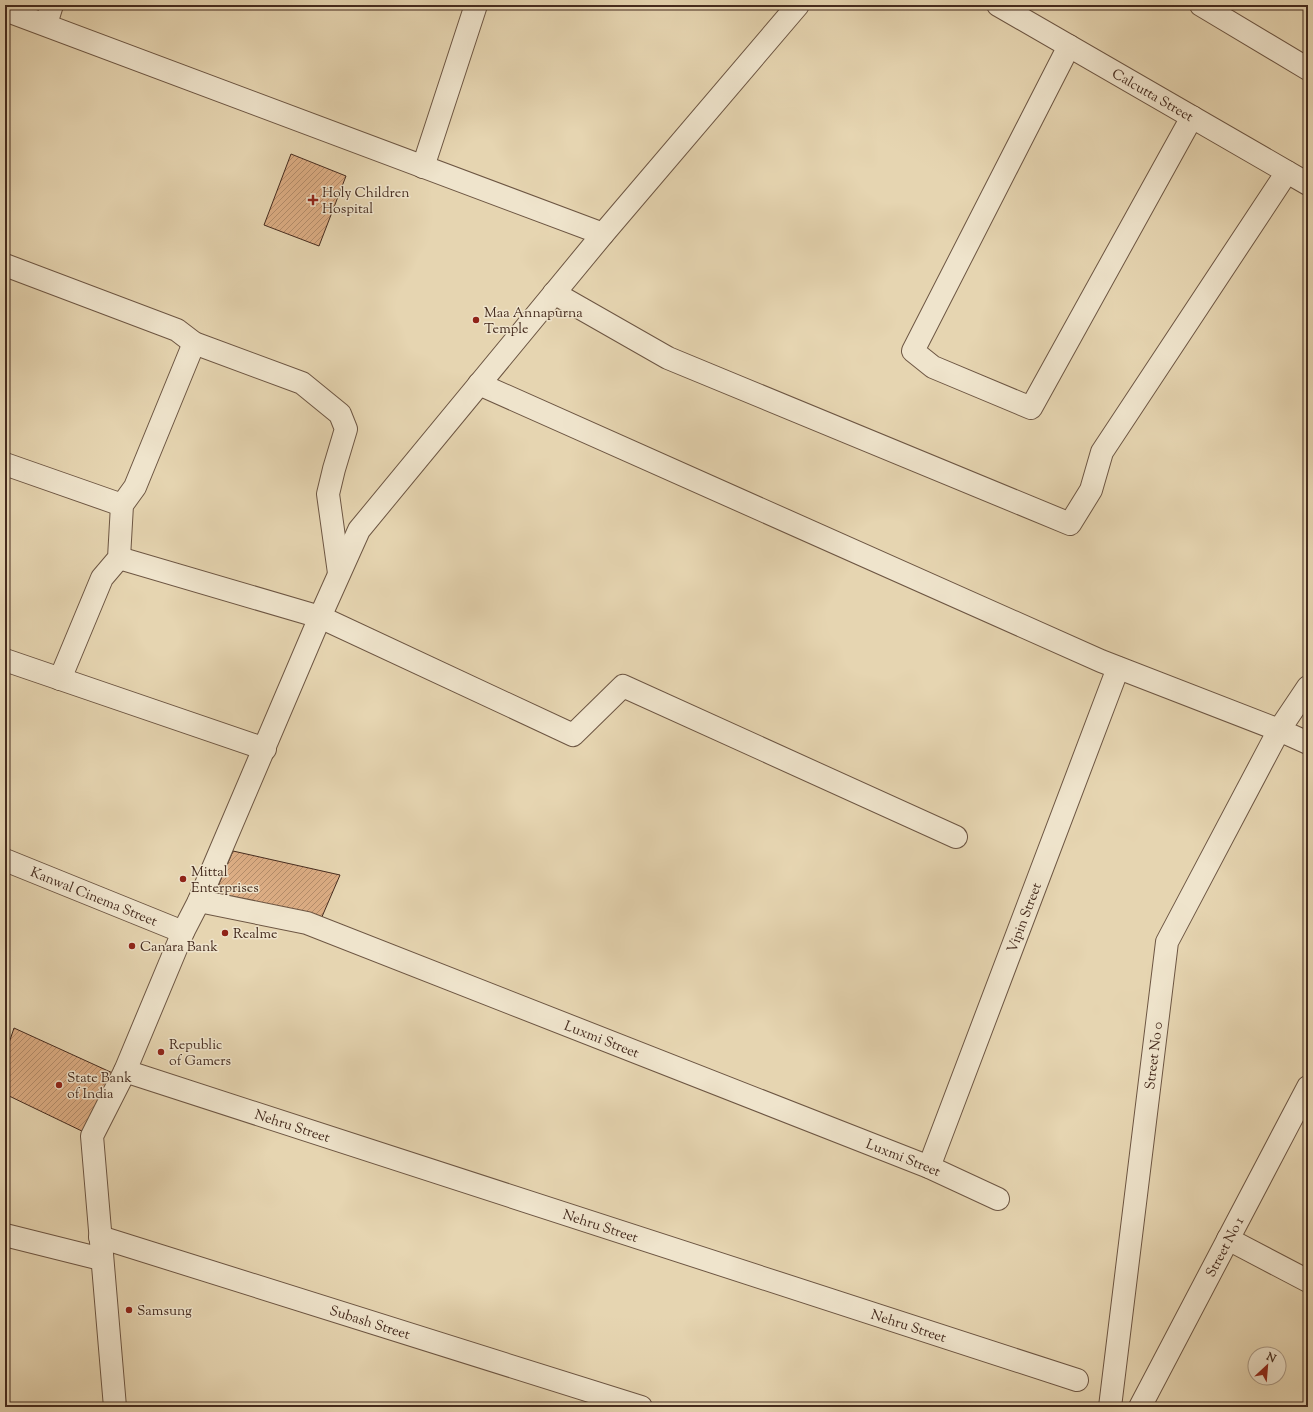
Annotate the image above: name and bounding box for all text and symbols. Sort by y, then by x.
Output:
street label: Calcutta Street [1108,65,1197,128]
place label: Holy Children Hospital [322,184,409,220]
marker: Holy Children Hospital [307,194,319,206]
place label: Maa Annapurna Temple [484,304,583,340]
marker: Maa Annapurna Temple [471,315,481,325]
street label: Kanwal Cinema Street [27,863,160,933]
place label: Mittal Enterprises [191,863,259,899]
marker: Mittal Enterprises [178,874,188,884]
street label: Vipin Street [1003,880,1048,956]
place label: Realme [233,925,278,945]
marker: Realme [220,928,230,938]
place label: Canara Bank [140,938,218,958]
marker: Canara Bank [127,941,137,951]
street label: Luxmi Street [561,1017,642,1064]
street label: Street No 0 [1141,1021,1169,1091]
place label: Republic of Gamers [169,1036,231,1072]
marker: Republic of Gamers [156,1047,166,1057]
place label: State Bank of India [67,1069,132,1105]
marker: State Bank of India [54,1080,64,1090]
street label: Nehru Street [252,1106,332,1149]
street label: Luxmi Street [862,1135,944,1183]
street label: Nehru Street [560,1206,640,1249]
street label: Street No 1 [1202,1214,1250,1281]
place label: Samsung [137,1302,192,1322]
street label: Subash Street [327,1302,412,1346]
marker: Samsung [124,1305,134,1315]
street label: Nehru Street [868,1306,949,1349]
north arrow [1247,1346,1287,1386]
text: N [1263,1348,1279,1367]

